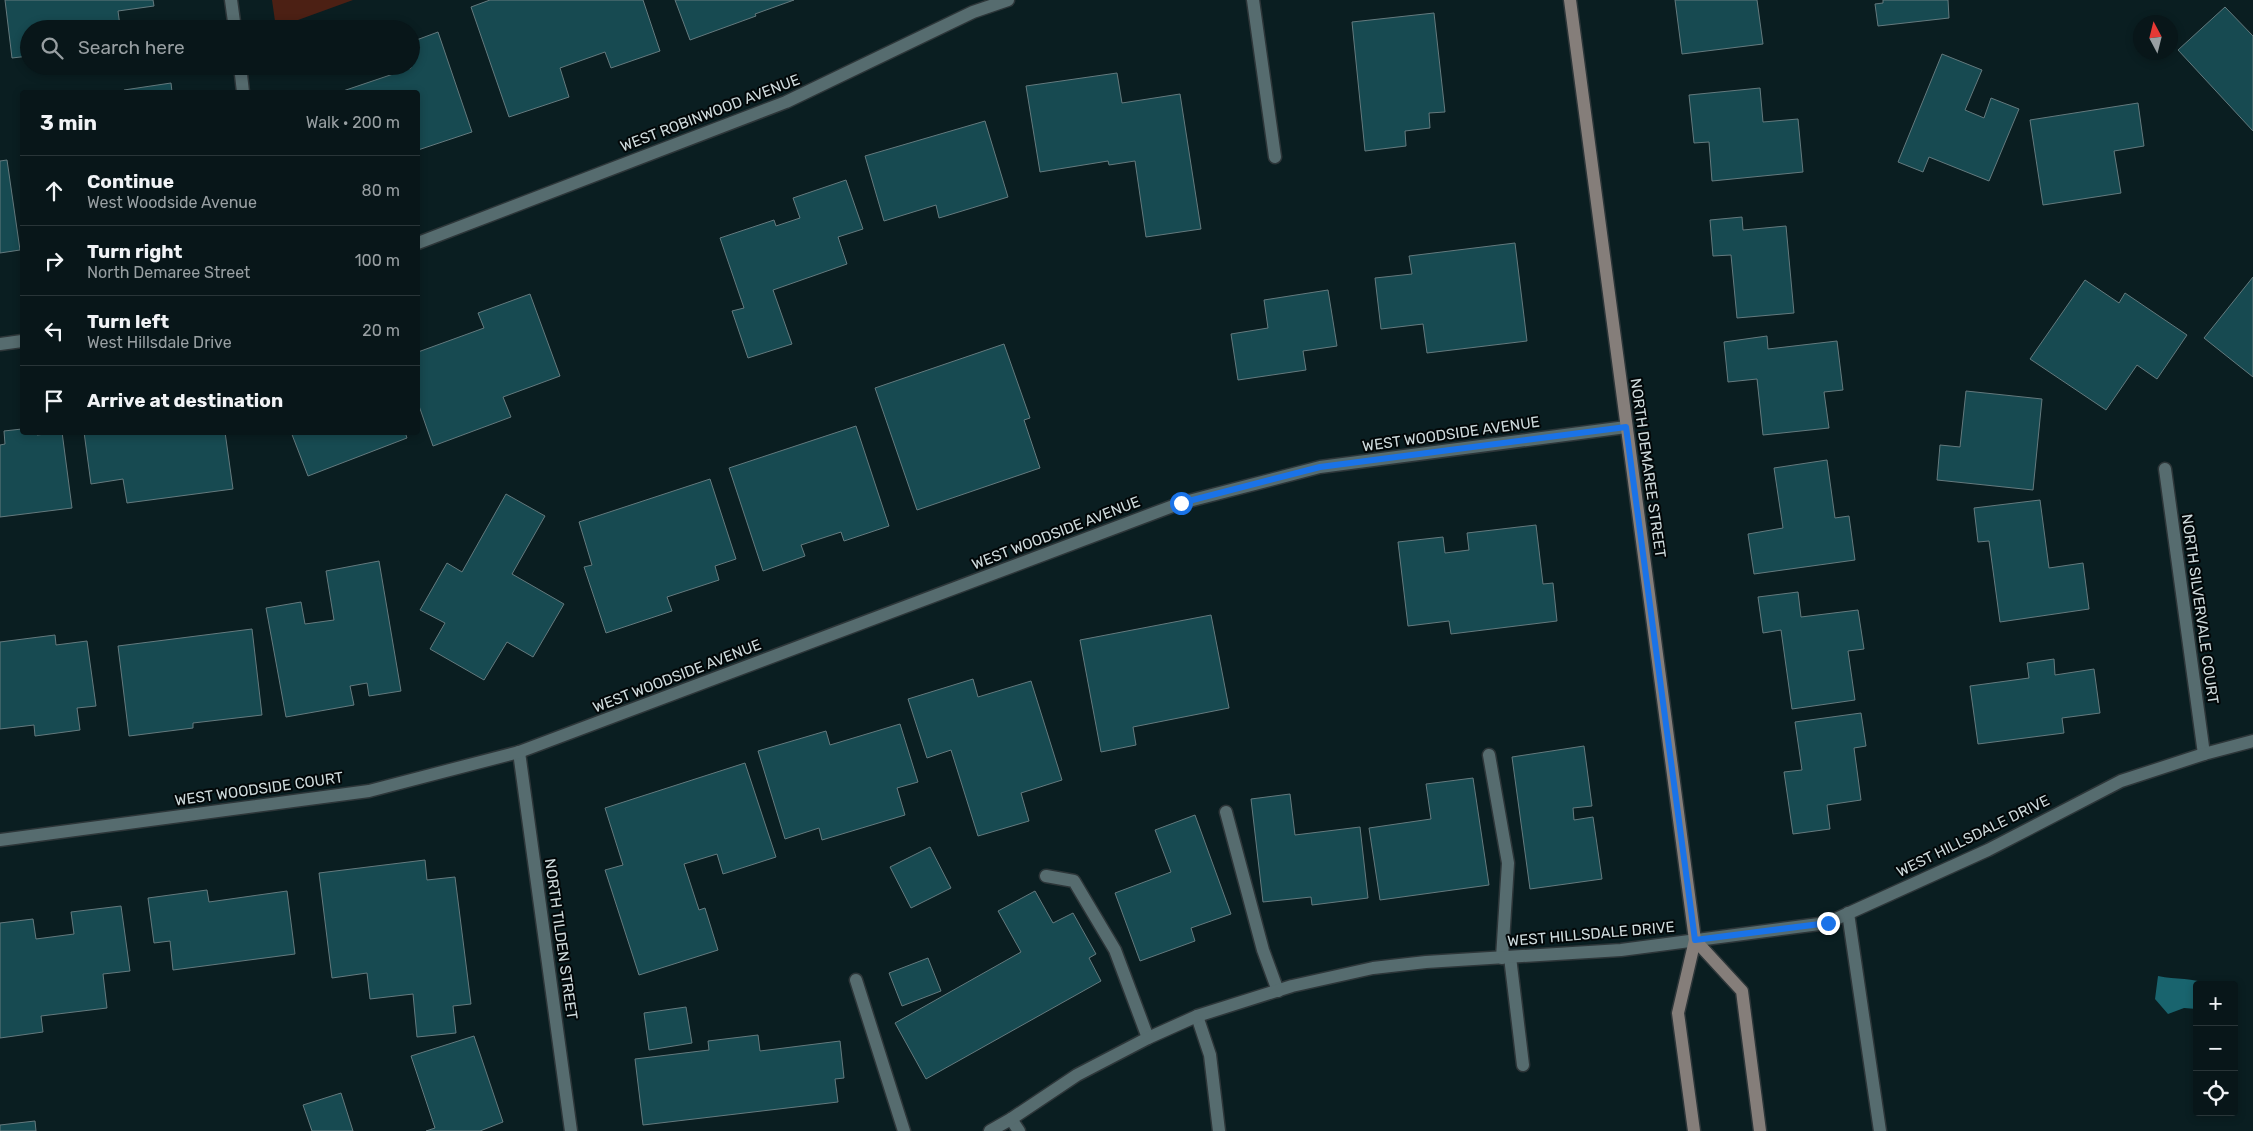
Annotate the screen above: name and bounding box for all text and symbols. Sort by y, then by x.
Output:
north arrow [2133,15,2178,60]
search box [20,20,420,75]
icon: search [38,34,66,62]
text: Search here [78,36,185,59]
street label: WEST ROBINWOOD AVENUE [618,70,802,156]
text: 3 min [40,110,97,135]
text: Walk · 200 m [306,113,400,132]
text: Continue [87,170,174,193]
icon: ahead [40,177,68,205]
text: 80 m [362,181,400,200]
text: West Woodside Avenue [87,193,257,212]
text: Turn right [87,240,182,263]
icon: right [40,247,68,275]
text: 100 m [355,251,400,270]
text: North Demaree Street [87,263,250,282]
text: Turn left [87,310,169,333]
icon: left [40,317,68,345]
text: 20 m [362,321,400,340]
text: West Hillsdale Drive [87,333,232,352]
street label: NORTH DEMAREE STREET [1626,377,1670,559]
icon: arrive [40,387,68,415]
text: Arrive at destination [87,389,283,412]
street label: WEST WOODSIDE AVENUE [1361,413,1541,455]
route start [1170,492,1193,515]
street label: WEST WOODSIDE AVENUE [969,493,1143,573]
street label: NORTH SILVERVALE COURT [2178,513,2222,705]
street label: WEST WOODSIDE AVENUE [590,636,764,716]
street label: WEST WOODSIDE COURT [173,768,345,810]
street label: WEST HILLSDALE DRIVE [1894,791,2052,881]
street label: NORTH TILDEN STREET [541,857,581,1021]
route end [1817,912,1840,935]
street label: WEST HILLSDALE DRIVE [1507,918,1675,950]
map controls [2193,981,2238,1116]
button: + [2193,981,2238,1026]
button: − [2193,1026,2238,1071]
button: locate [2193,1071,2238,1116]

